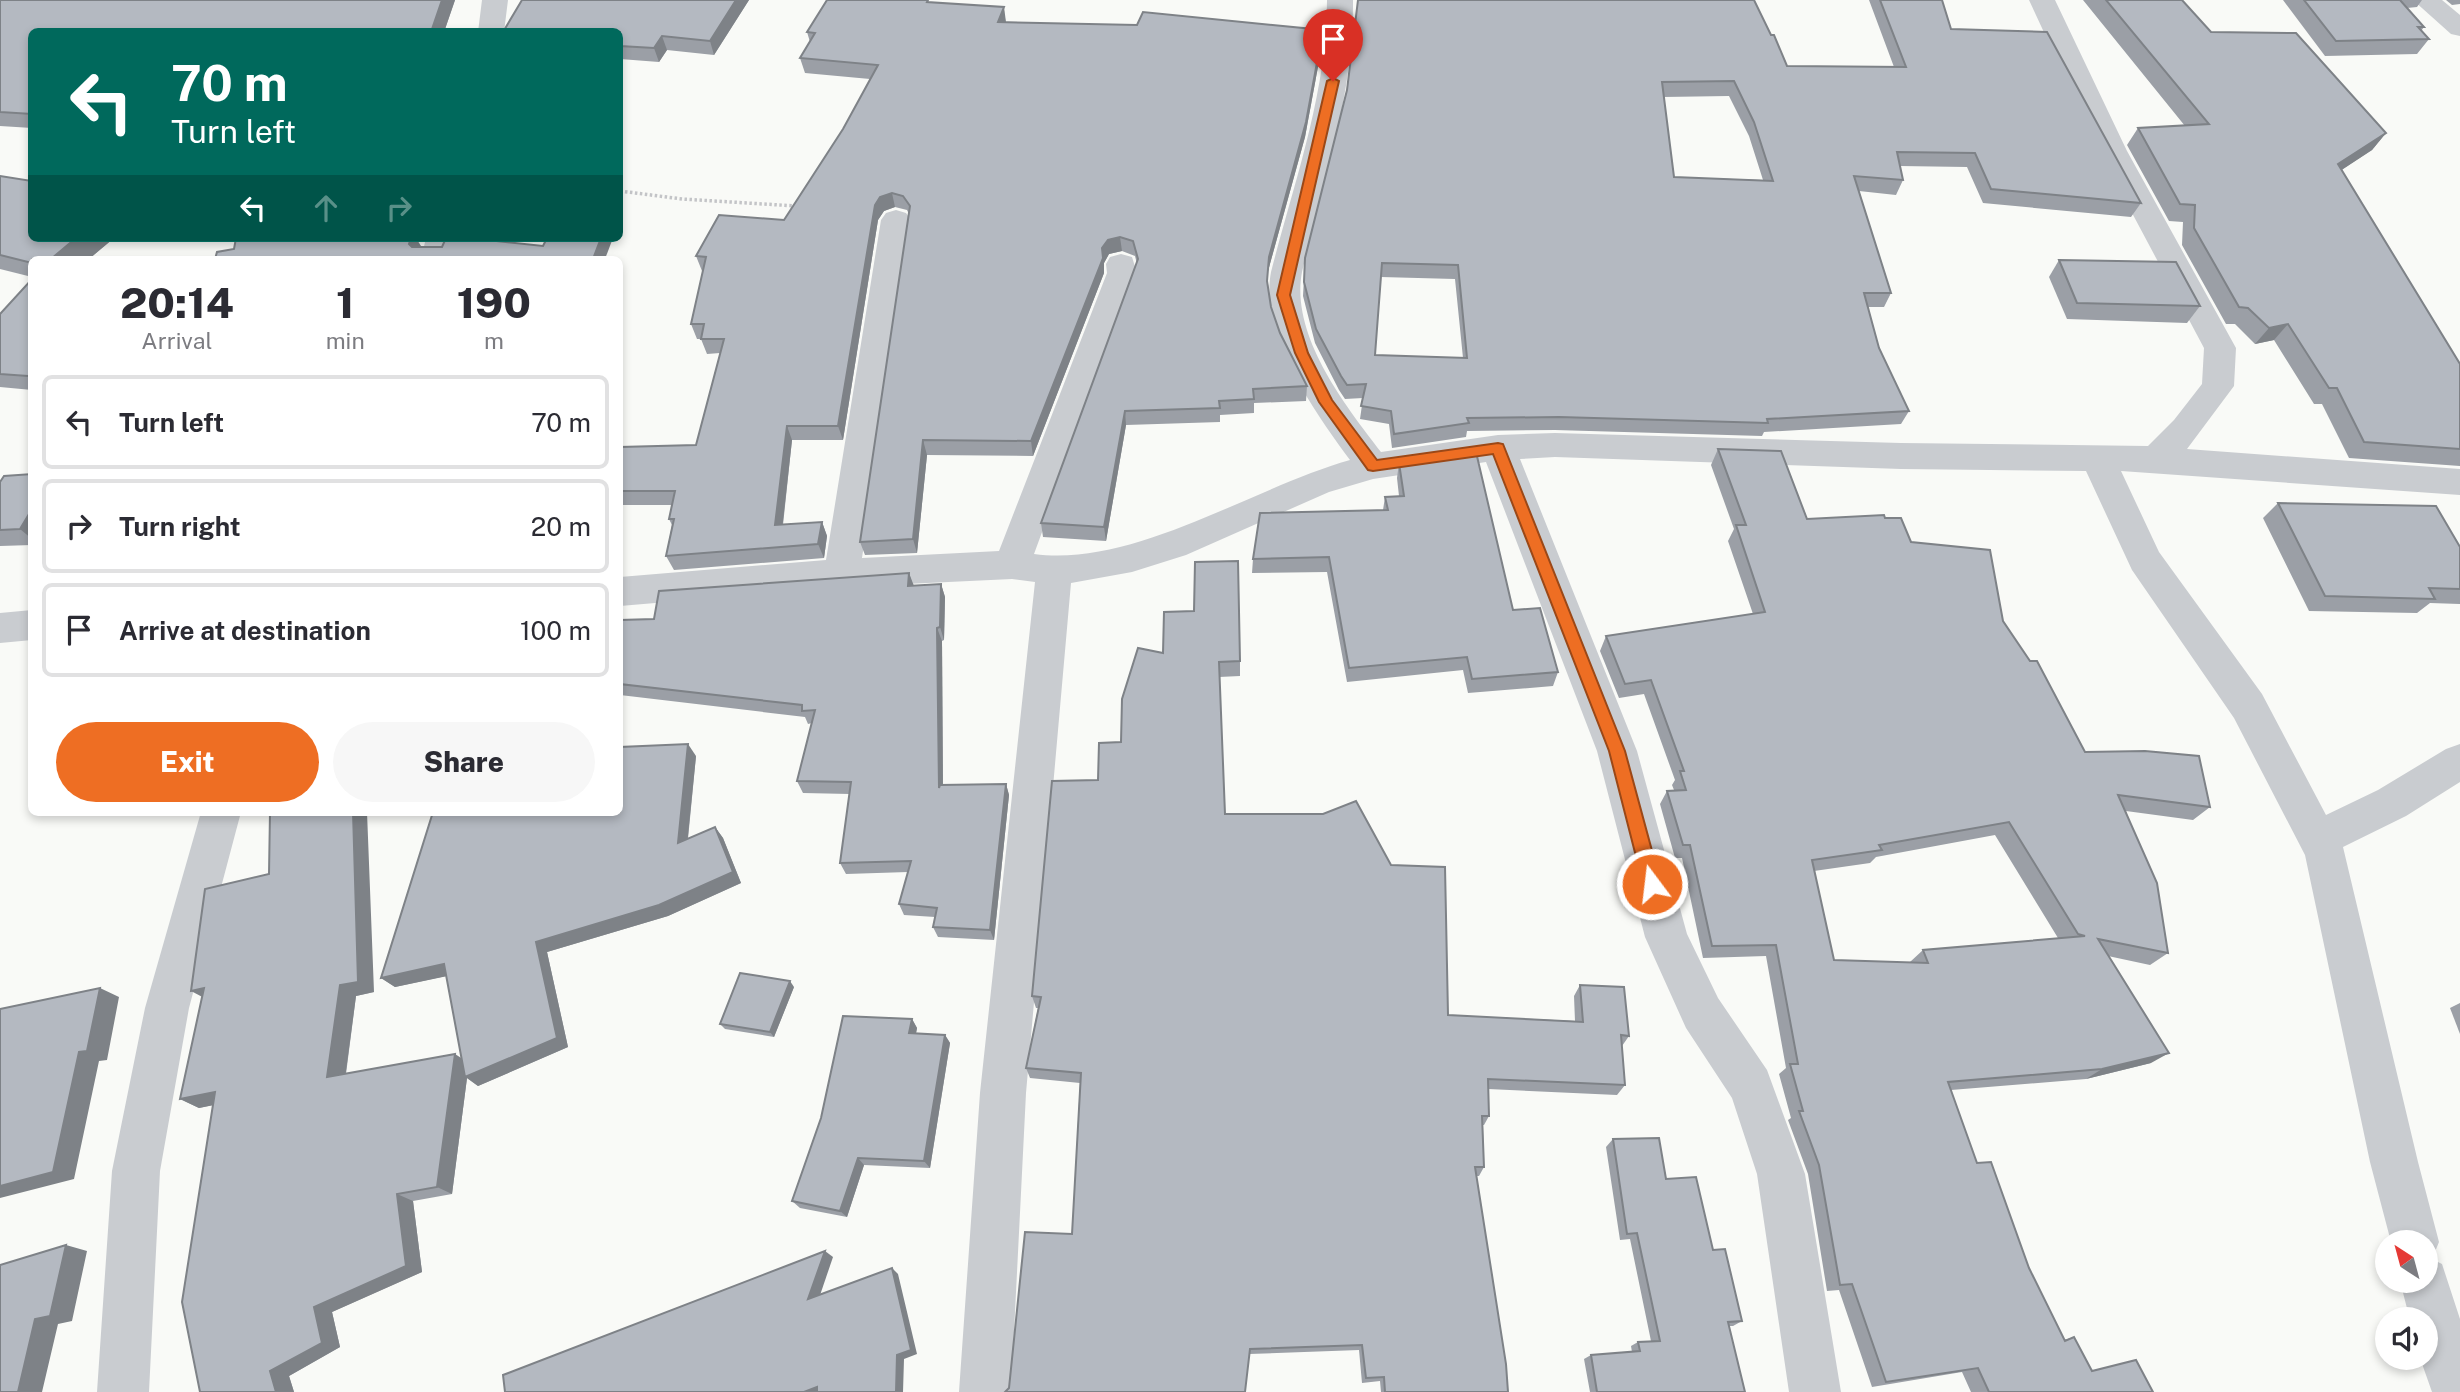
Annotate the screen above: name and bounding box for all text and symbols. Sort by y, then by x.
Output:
pin [1303,9,1363,81]
icon: arrive [1314,20,1352,58]
text: 70 m [171,54,288,112]
icon: left [56,56,147,147]
text: Turn left [171,113,296,150]
icon: left [234,189,272,227]
icon: ahead [307,189,345,227]
icon: right [380,189,418,227]
text: 20:14 [120,278,234,327]
text: 1 [336,278,354,327]
text: 190 [457,278,531,327]
text: Arrival [141,327,212,354]
text: min [326,327,365,354]
text: m [484,327,504,354]
icon: left [60,403,98,441]
text: Turn left [119,407,224,438]
text: 70 m [531,407,591,438]
icon: right [60,507,98,545]
text: Turn right [119,511,241,542]
text: 20 m [531,511,591,542]
icon: arrive [60,611,98,649]
text: Arrive at destination [119,615,371,646]
text: 100 m [520,615,591,646]
button: Exit [56,722,319,802]
button: Share [333,722,595,802]
position arrow [1615,847,1689,921]
north arrow [2375,1230,2438,1293]
map controls [2375,1230,2438,1370]
button: sound [2375,1307,2438,1370]

